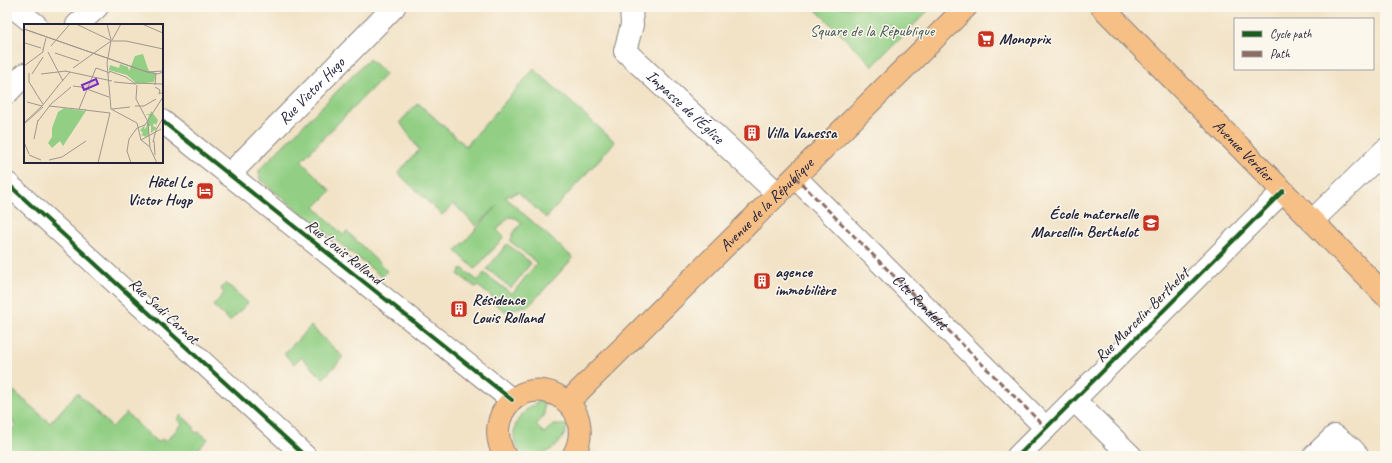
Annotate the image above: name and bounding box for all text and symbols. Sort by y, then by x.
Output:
legend [1234,18,1374,70]
park label: Square de la République [810,21,936,41]
inset map [24,24,163,163]
text: Cycle path [1270,26,1312,42]
supermarket icon: Monoprix [976,29,996,49]
place label: Monoprix [999,29,1052,49]
text: Path [1270,46,1290,62]
street label: Rue Victor Hugo [274,52,350,129]
street label: Impasse de l'Église [642,66,729,149]
street label: Avenue Verdier [1209,116,1279,187]
building icon: Villa Vanessa [742,123,762,143]
place label: Villa Vanessa [765,123,838,143]
street label: Avenue de la République [716,153,819,256]
place label: Hôtel Le Victor Hugp [128,172,194,210]
hotel icon: Hôtel Le Victor Hugp [195,181,215,201]
place label: École maternelle Marcellin Berthelot [1031,204,1140,242]
school or university icon: École maternelle Marcellin Berthelot [1141,213,1161,233]
street label: Rue Louis Rolland [302,215,389,291]
place label: agence immobilière [775,262,837,300]
street label: Rue Marcelin Berthelot [1091,262,1195,366]
street label: Cité Rondelet [888,270,954,336]
building icon: agence immobilière [752,271,772,291]
street label: Rue Sadi Carnot [125,273,204,350]
place label: Résidence Louis Rolland [472,290,545,328]
building icon: Résidence Louis Rolland [449,299,469,319]

